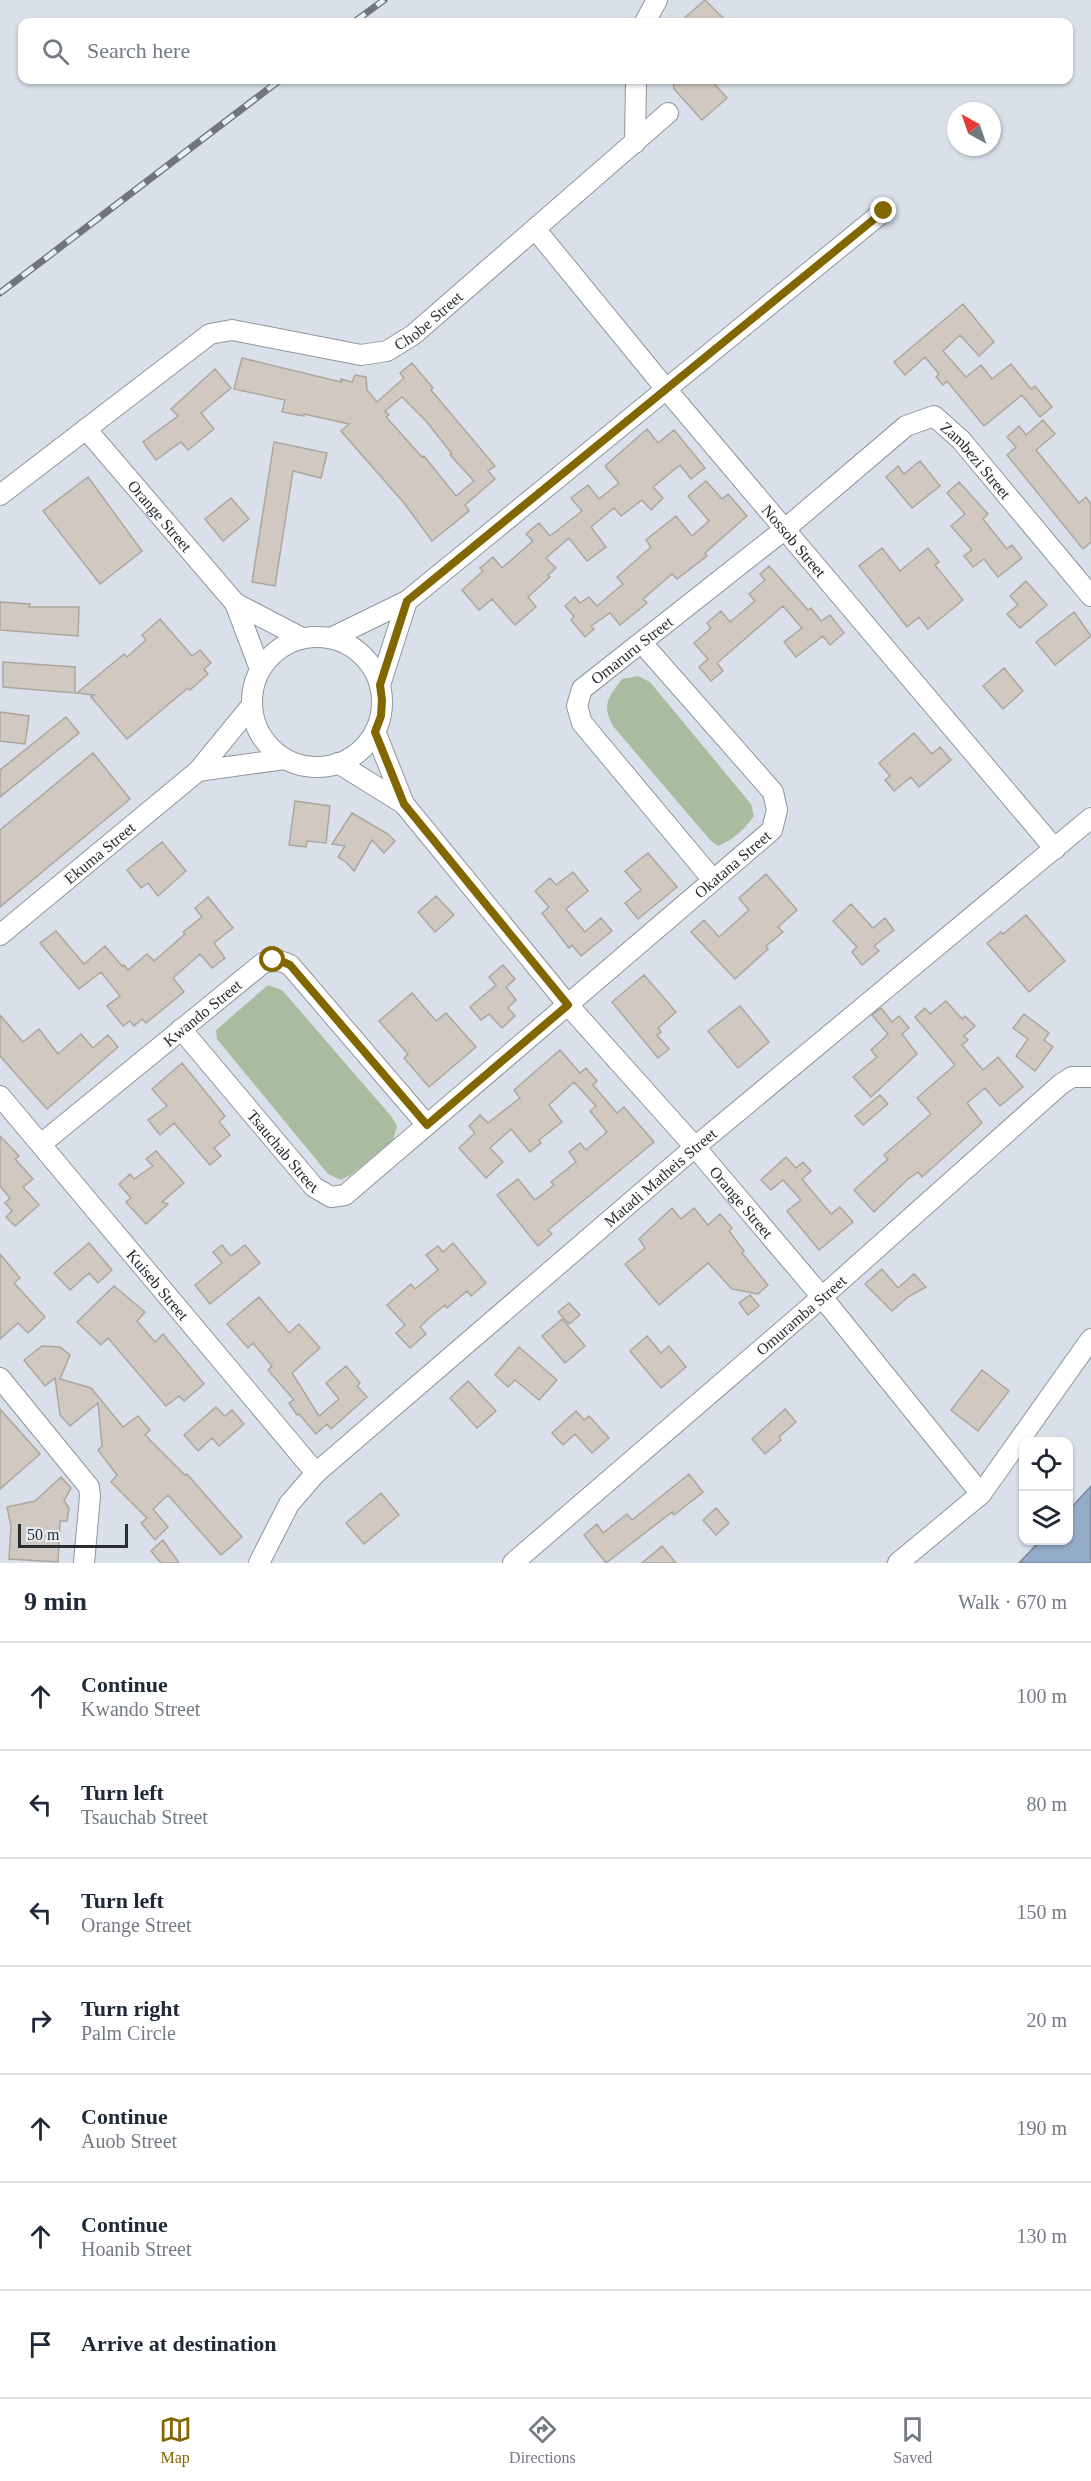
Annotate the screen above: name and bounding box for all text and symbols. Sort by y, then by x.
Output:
search box [18,18,1073,84]
icon: search [39,35,72,68]
text: Search here [87,38,190,63]
north arrow [947,102,1001,156]
route end [870,197,896,223]
street label: Chobe Street [391,288,466,354]
street label: Zambezi Street [937,418,1015,503]
street label: Orange Street [125,477,195,555]
street label: Nossob Street [759,501,830,581]
street label: Omaruru Street [588,613,676,688]
street label: Ekuma Street [61,819,139,887]
street label: Okatana Street [691,827,775,901]
route start [259,946,285,972]
street label: Kwando Street [160,976,245,1050]
street label: Tsauchab Street [244,1107,321,1197]
street label: Matadi Matheis Street [601,1125,720,1230]
street label: Orange Street [706,1163,777,1242]
street label: Kuiseb Street [123,1246,192,1324]
street label: Omuramba Street [753,1271,850,1359]
map controls [1019,1437,1073,1545]
button: locate [1019,1437,1073,1491]
button: layers [1019,1491,1073,1545]
scale bar [18,1521,128,1548]
text: 50 m [27,1526,59,1543]
text: 9 min [24,1587,87,1616]
text: Walk · 670 m [958,1591,1067,1613]
text: Continue [81,1672,168,1697]
icon: ahead [24,1680,57,1713]
text: 100 m [1016,1685,1067,1707]
text: Kwando Street [81,1698,200,1720]
text: Turn left [81,1780,164,1805]
icon: left [24,1788,57,1821]
text: 80 m [1026,1793,1067,1815]
text: Tsauchab Street [81,1806,208,1828]
text: Turn left [81,1888,164,1913]
icon: left [24,1896,57,1929]
text: 150 m [1016,1901,1067,1923]
text: Orange Street [81,1914,192,1936]
text: Turn right [81,1996,180,2021]
icon: right [24,2004,57,2037]
text: 20 m [1026,2009,1067,2031]
text: Palm Circle [81,2022,176,2044]
text: Continue [81,2104,168,2129]
icon: ahead [24,2112,57,2145]
text: 190 m [1016,2117,1067,2139]
text: Auob Street [81,2130,177,2152]
text: Continue [81,2212,168,2237]
icon: ahead [24,2220,57,2253]
text: 130 m [1016,2225,1067,2247]
text: Hoanib Street [81,2238,192,2260]
icon: arrive [24,2328,57,2361]
text: Arrive at destination [81,2331,277,2356]
tab: Map [159,2413,192,2467]
tab: Directions [509,2413,576,2467]
tab: Saved [893,2413,932,2467]

